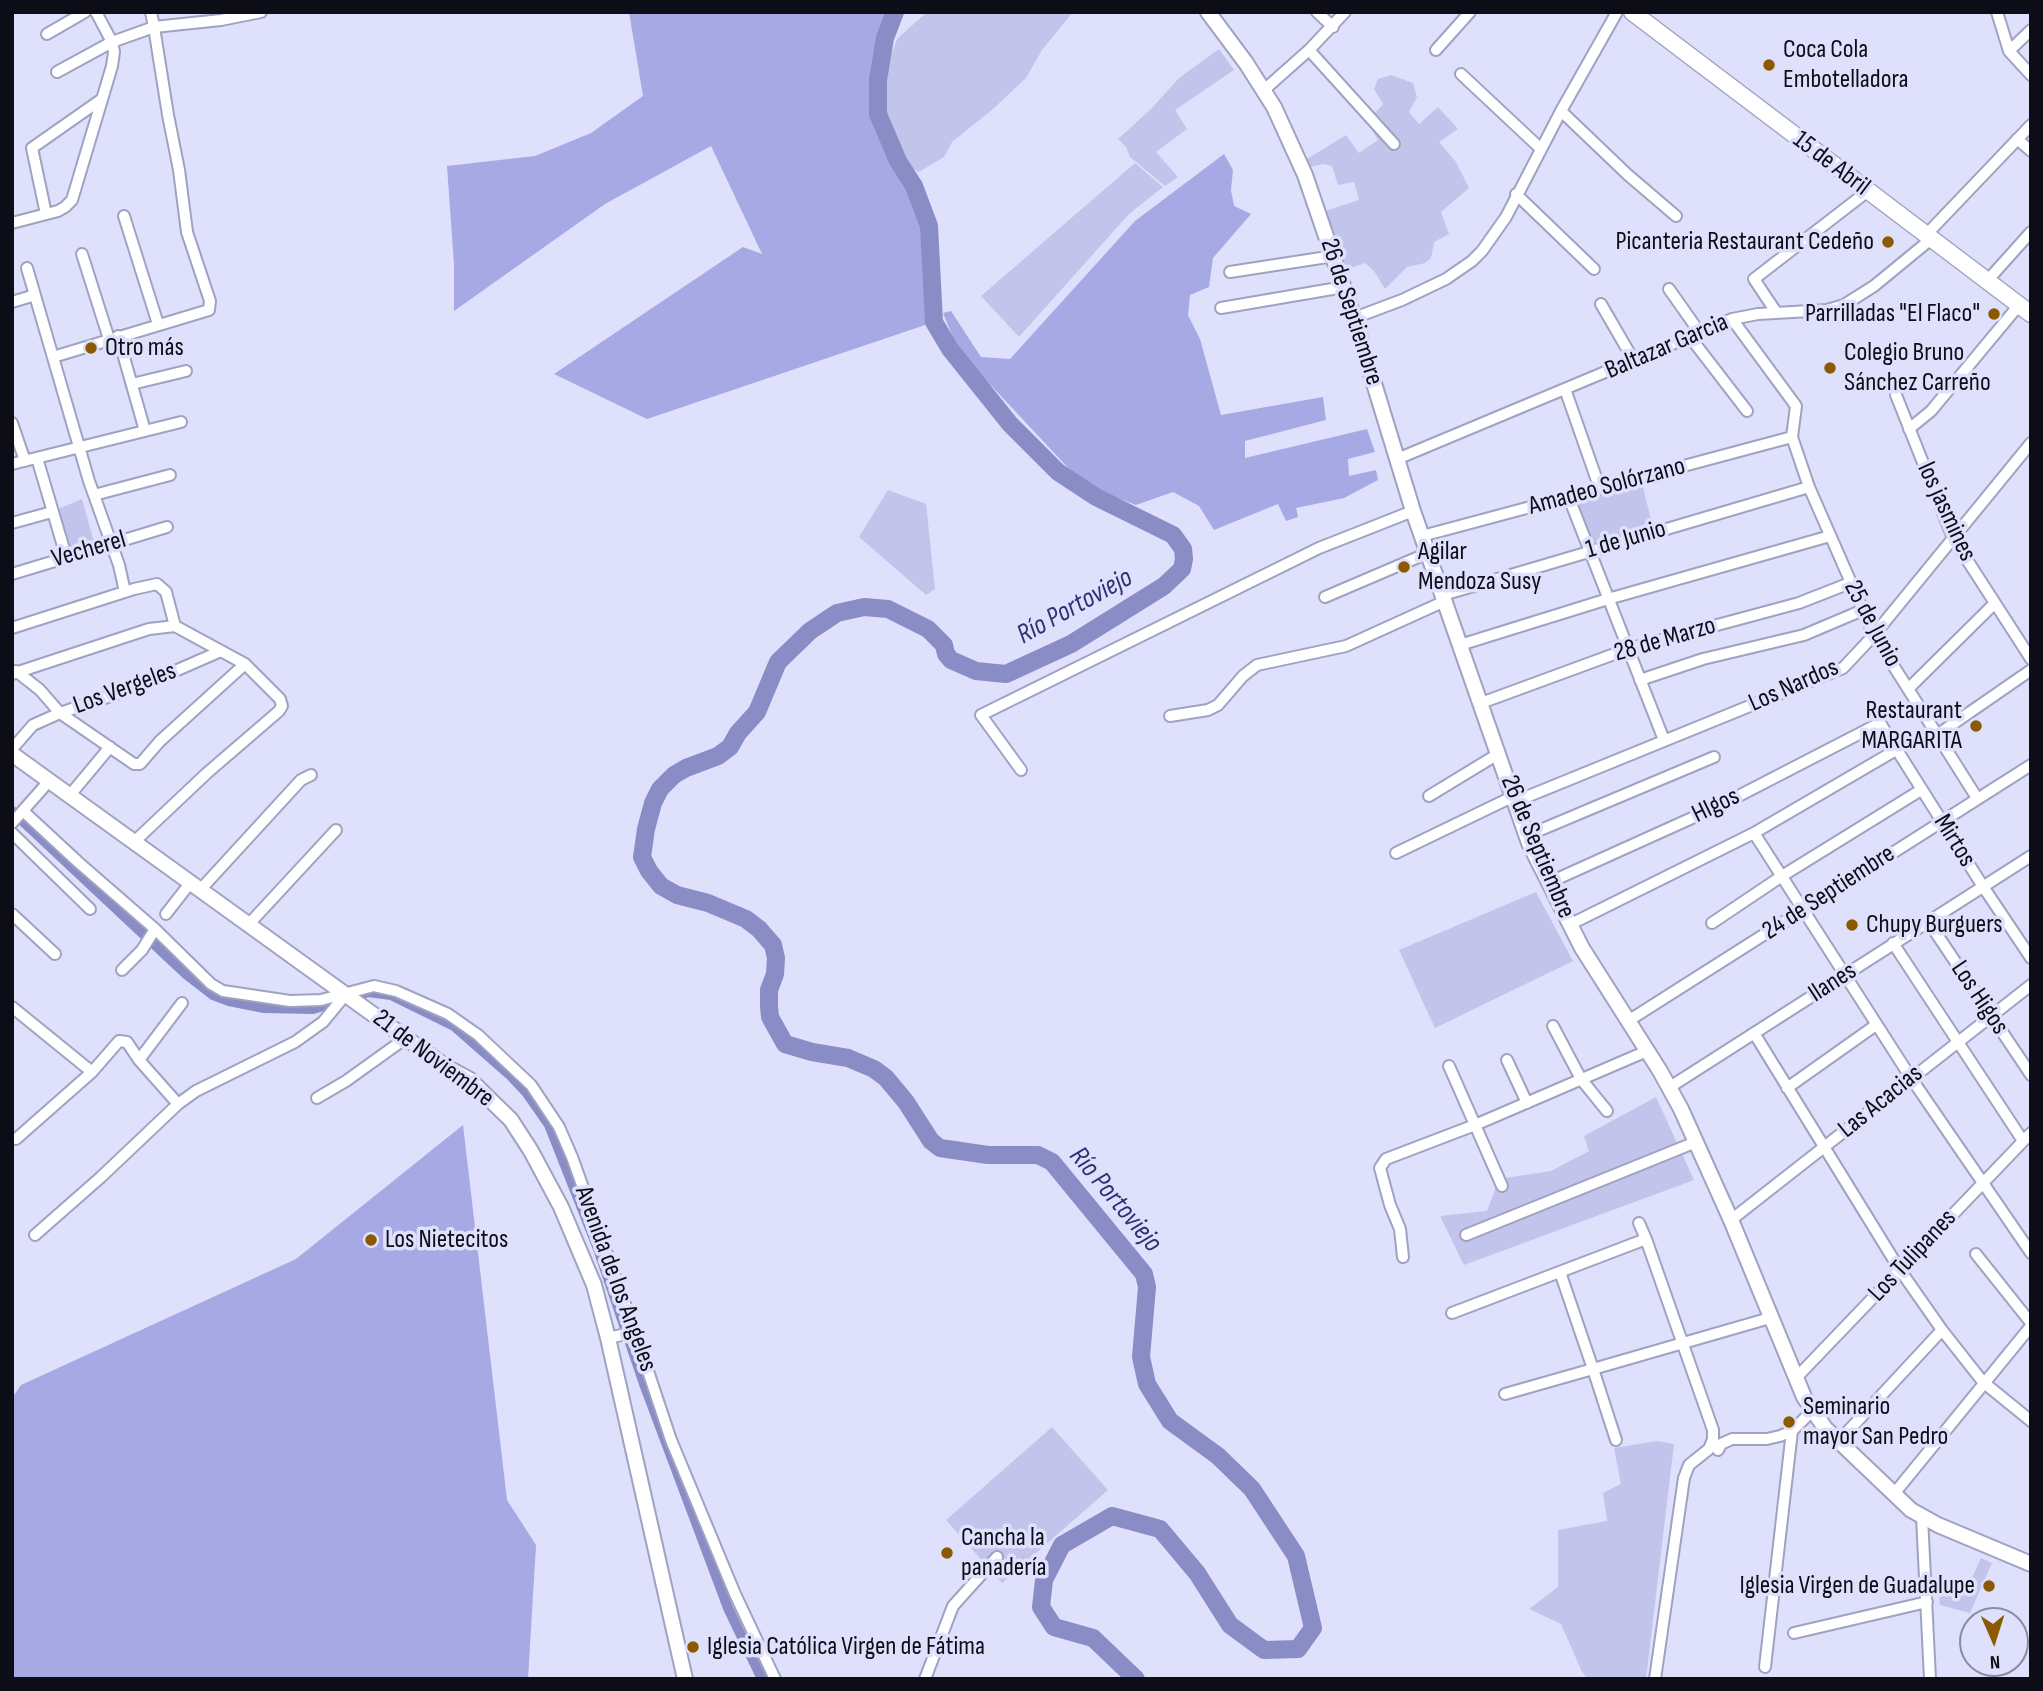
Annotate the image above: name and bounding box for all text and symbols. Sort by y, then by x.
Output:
place label: Coca Cola Embotelladora [1783,34,1909,96]
marker: Coca Cola Embotelladora [1761,57,1777,73]
street label: 15 de Abril [1786,125,1876,203]
place label: Picanteria Restaurant Cedeño [1616,226,1874,258]
marker: Picanteria Restaurant Cedeño [1880,234,1896,250]
street label: 26 de Septiembre [1313,235,1389,389]
place label: Parrilladas "El Flaco" [1805,298,1980,330]
marker: Parrilladas "El Flaco" [1986,306,2002,322]
street label: Baltazar Garcia [1601,307,1733,387]
place label: Otro más [105,332,184,364]
place label: Colegio Bruno Sánchez Carreño [1844,337,1991,398]
marker: Otro más [83,340,99,356]
marker: Colegio Bruno Sánchez Carreño [1822,360,1838,376]
street label: Amadeo Solórzano [1525,451,1689,523]
street label: los jasmines [1910,458,1982,566]
street label: 1 de Junio [1582,514,1670,566]
street label: Vecherel [48,525,130,575]
place label: Agilar Mendoza Susy [1418,536,1541,598]
marker: Agilar Mendoza Susy [1396,559,1412,575]
water label: Río Portoviejo [1011,562,1139,652]
street label: 25 de Junio [1836,575,1908,673]
street label: 28 de Marzo [1611,611,1719,669]
street label: Los Nardos [1744,652,1844,720]
street label: Los Vergeles [69,656,181,722]
place label: Restaurant MARGARITA [1862,695,1962,756]
marker: Restaurant MARGARITA [1968,718,1984,734]
street label: 26 de Septiembre [1493,771,1581,923]
street label: HIgos [1687,781,1745,831]
street label: Mirtos [1926,809,1982,873]
street label: 24 de Septiembre [1757,839,1901,947]
place label: Chupy Burguers [1866,909,2003,941]
marker: Chupy Burguers [1844,917,1860,933]
street label: Los Higos [1943,955,2015,1041]
street label: Ilanes [1803,956,1863,1010]
street label: 21 de Noviembre [366,1003,500,1115]
street label: Las Acacias [1833,1059,1929,1145]
water label: Río Portoviejo [1061,1141,1169,1259]
street label: Avenida de los Angeles [567,1182,663,1376]
street label: Los Tulipanes [1862,1203,1964,1309]
place label: Los Nietecitos [385,1224,508,1256]
marker: Los Nietecitos [363,1232,379,1248]
place label: Seminario mayor San Pedro [1803,1391,1948,1452]
marker: Seminario mayor San Pedro [1781,1414,1797,1430]
place label: Cancha la panadería [961,1522,1046,1584]
marker: Cancha la panadería [939,1545,955,1561]
place label: Iglesia Virgen de Guadalupe [1739,1570,1975,1602]
marker: Iglesia Virgen de Guadalupe [1981,1578,1997,1594]
north arrow [1959,1607,2029,1677]
place label: Iglesia Católica Virgen de Fátima [707,1631,985,1663]
marker: Iglesia Católica Virgen de Fátima [685,1639,701,1655]
text: N [1989,1650,2001,1673]

